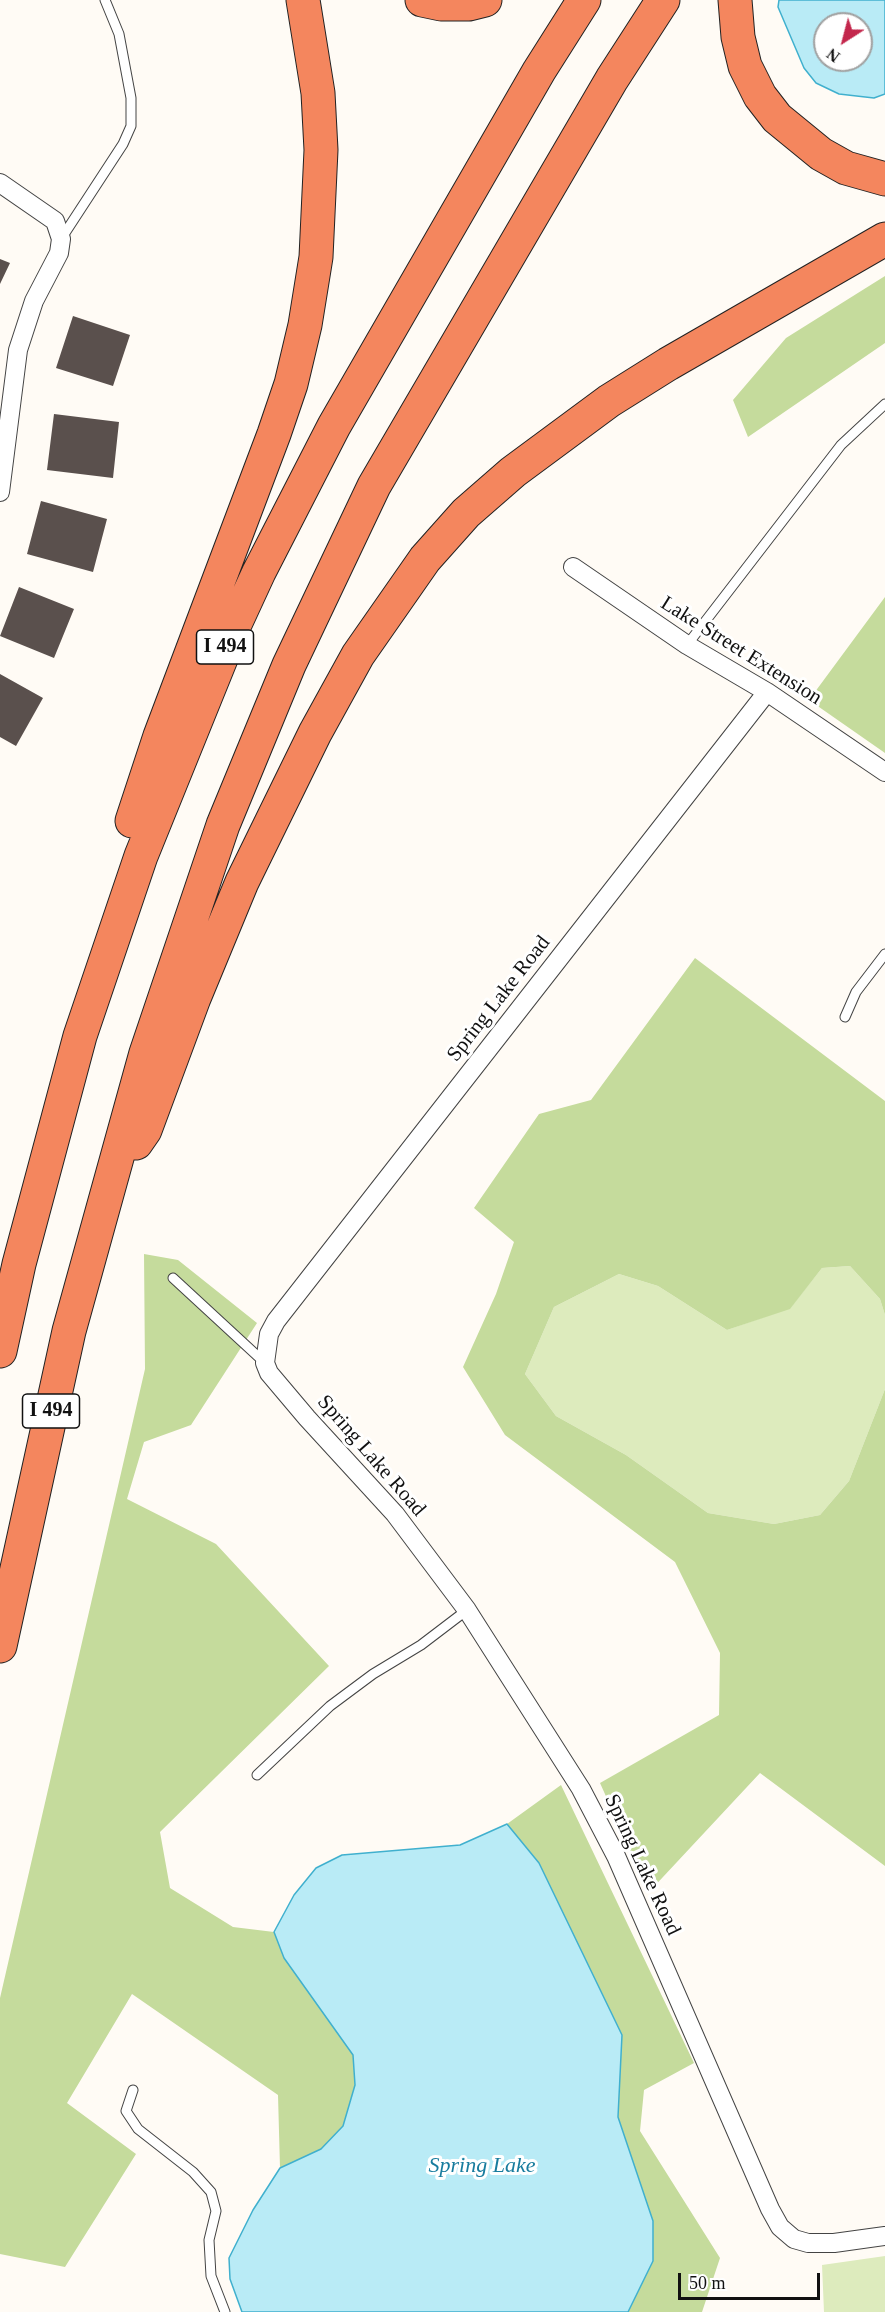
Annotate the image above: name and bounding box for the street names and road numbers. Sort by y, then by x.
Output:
street label: Lake Street Extension [656,591,826,711]
road number: I 494 [196,630,254,664]
street label: Spring Lake Road [442,931,556,1067]
street label: Spring Lake Road [311,1390,431,1522]
road number: I 494 [22,1394,80,1428]
street label: Spring Lake Road [598,1790,686,1940]

